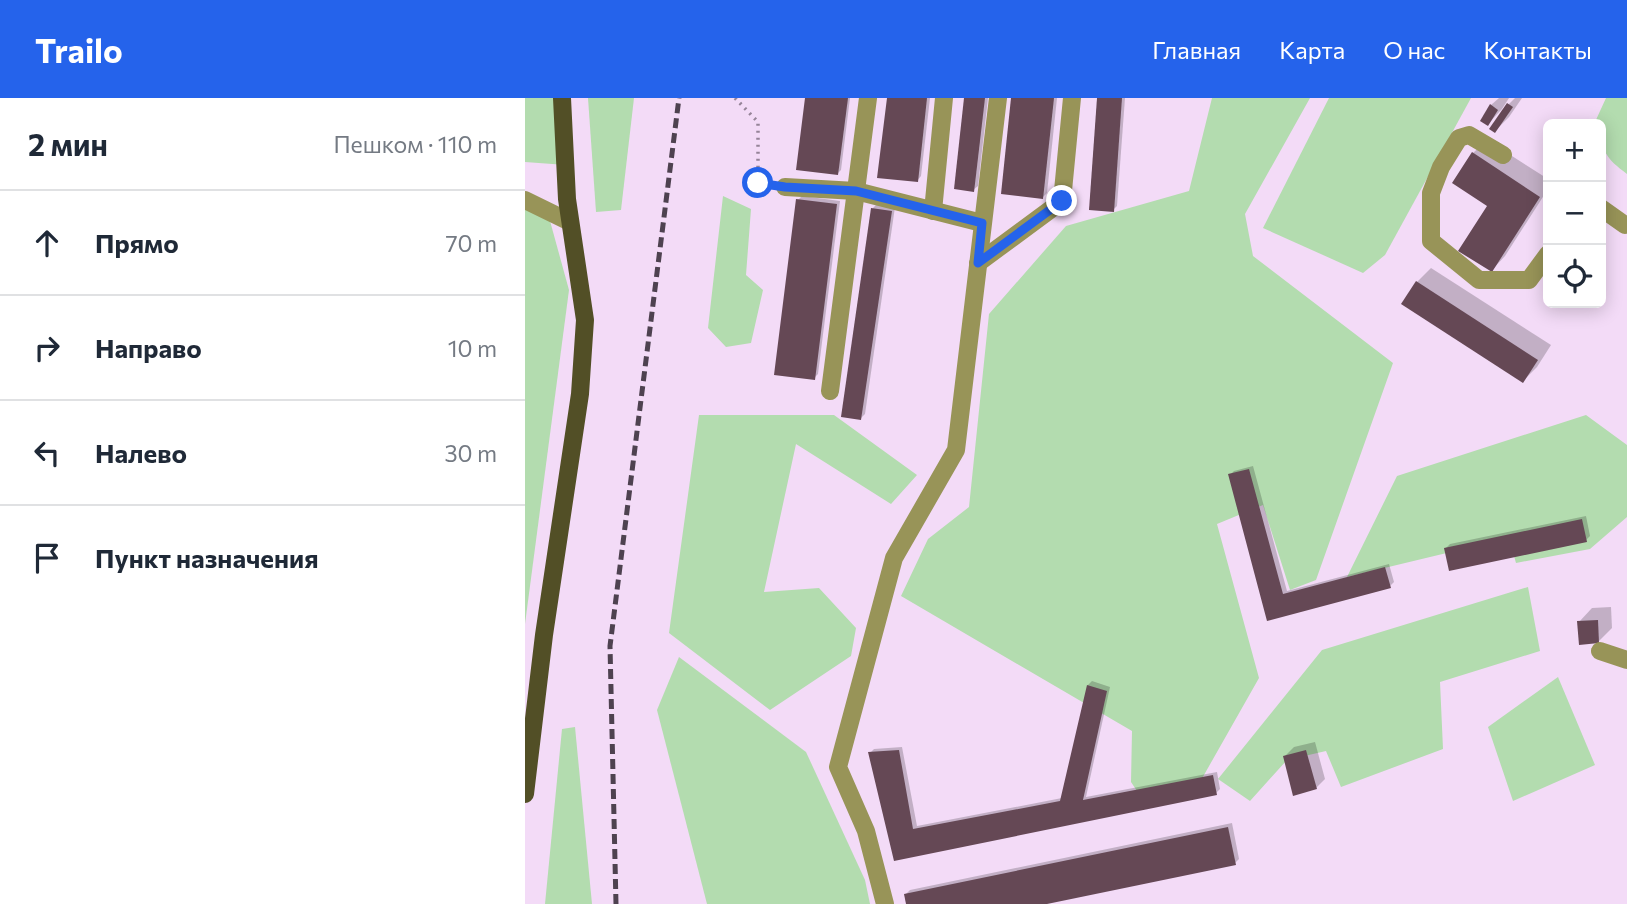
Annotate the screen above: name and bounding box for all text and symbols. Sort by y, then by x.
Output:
text: Trailo [35,29,123,70]
text: Главная [1152,35,1241,64]
text: Карта [1279,35,1345,64]
text: О нас [1383,35,1445,64]
text: Контакты [1483,35,1592,64]
map controls [1543,119,1606,308]
button: + [1543,119,1606,182]
text: 2 мин [28,125,108,162]
text: Пешком · 110 m [333,130,497,158]
route start [742,167,773,198]
button: − [1543,182,1606,245]
route end [1046,185,1077,216]
icon: ahead [28,224,66,262]
text: Прямо [95,227,179,258]
text: 70 m [445,229,497,257]
button: locate [1543,245,1606,308]
icon: right [28,329,66,367]
text: Направо [95,332,202,363]
text: 10 m [448,334,497,362]
icon: left [28,434,66,472]
text: Налево [95,437,187,468]
text: 30 m [444,439,497,467]
icon: arrive [28,539,66,577]
text: Пункт назначения [95,542,319,573]

